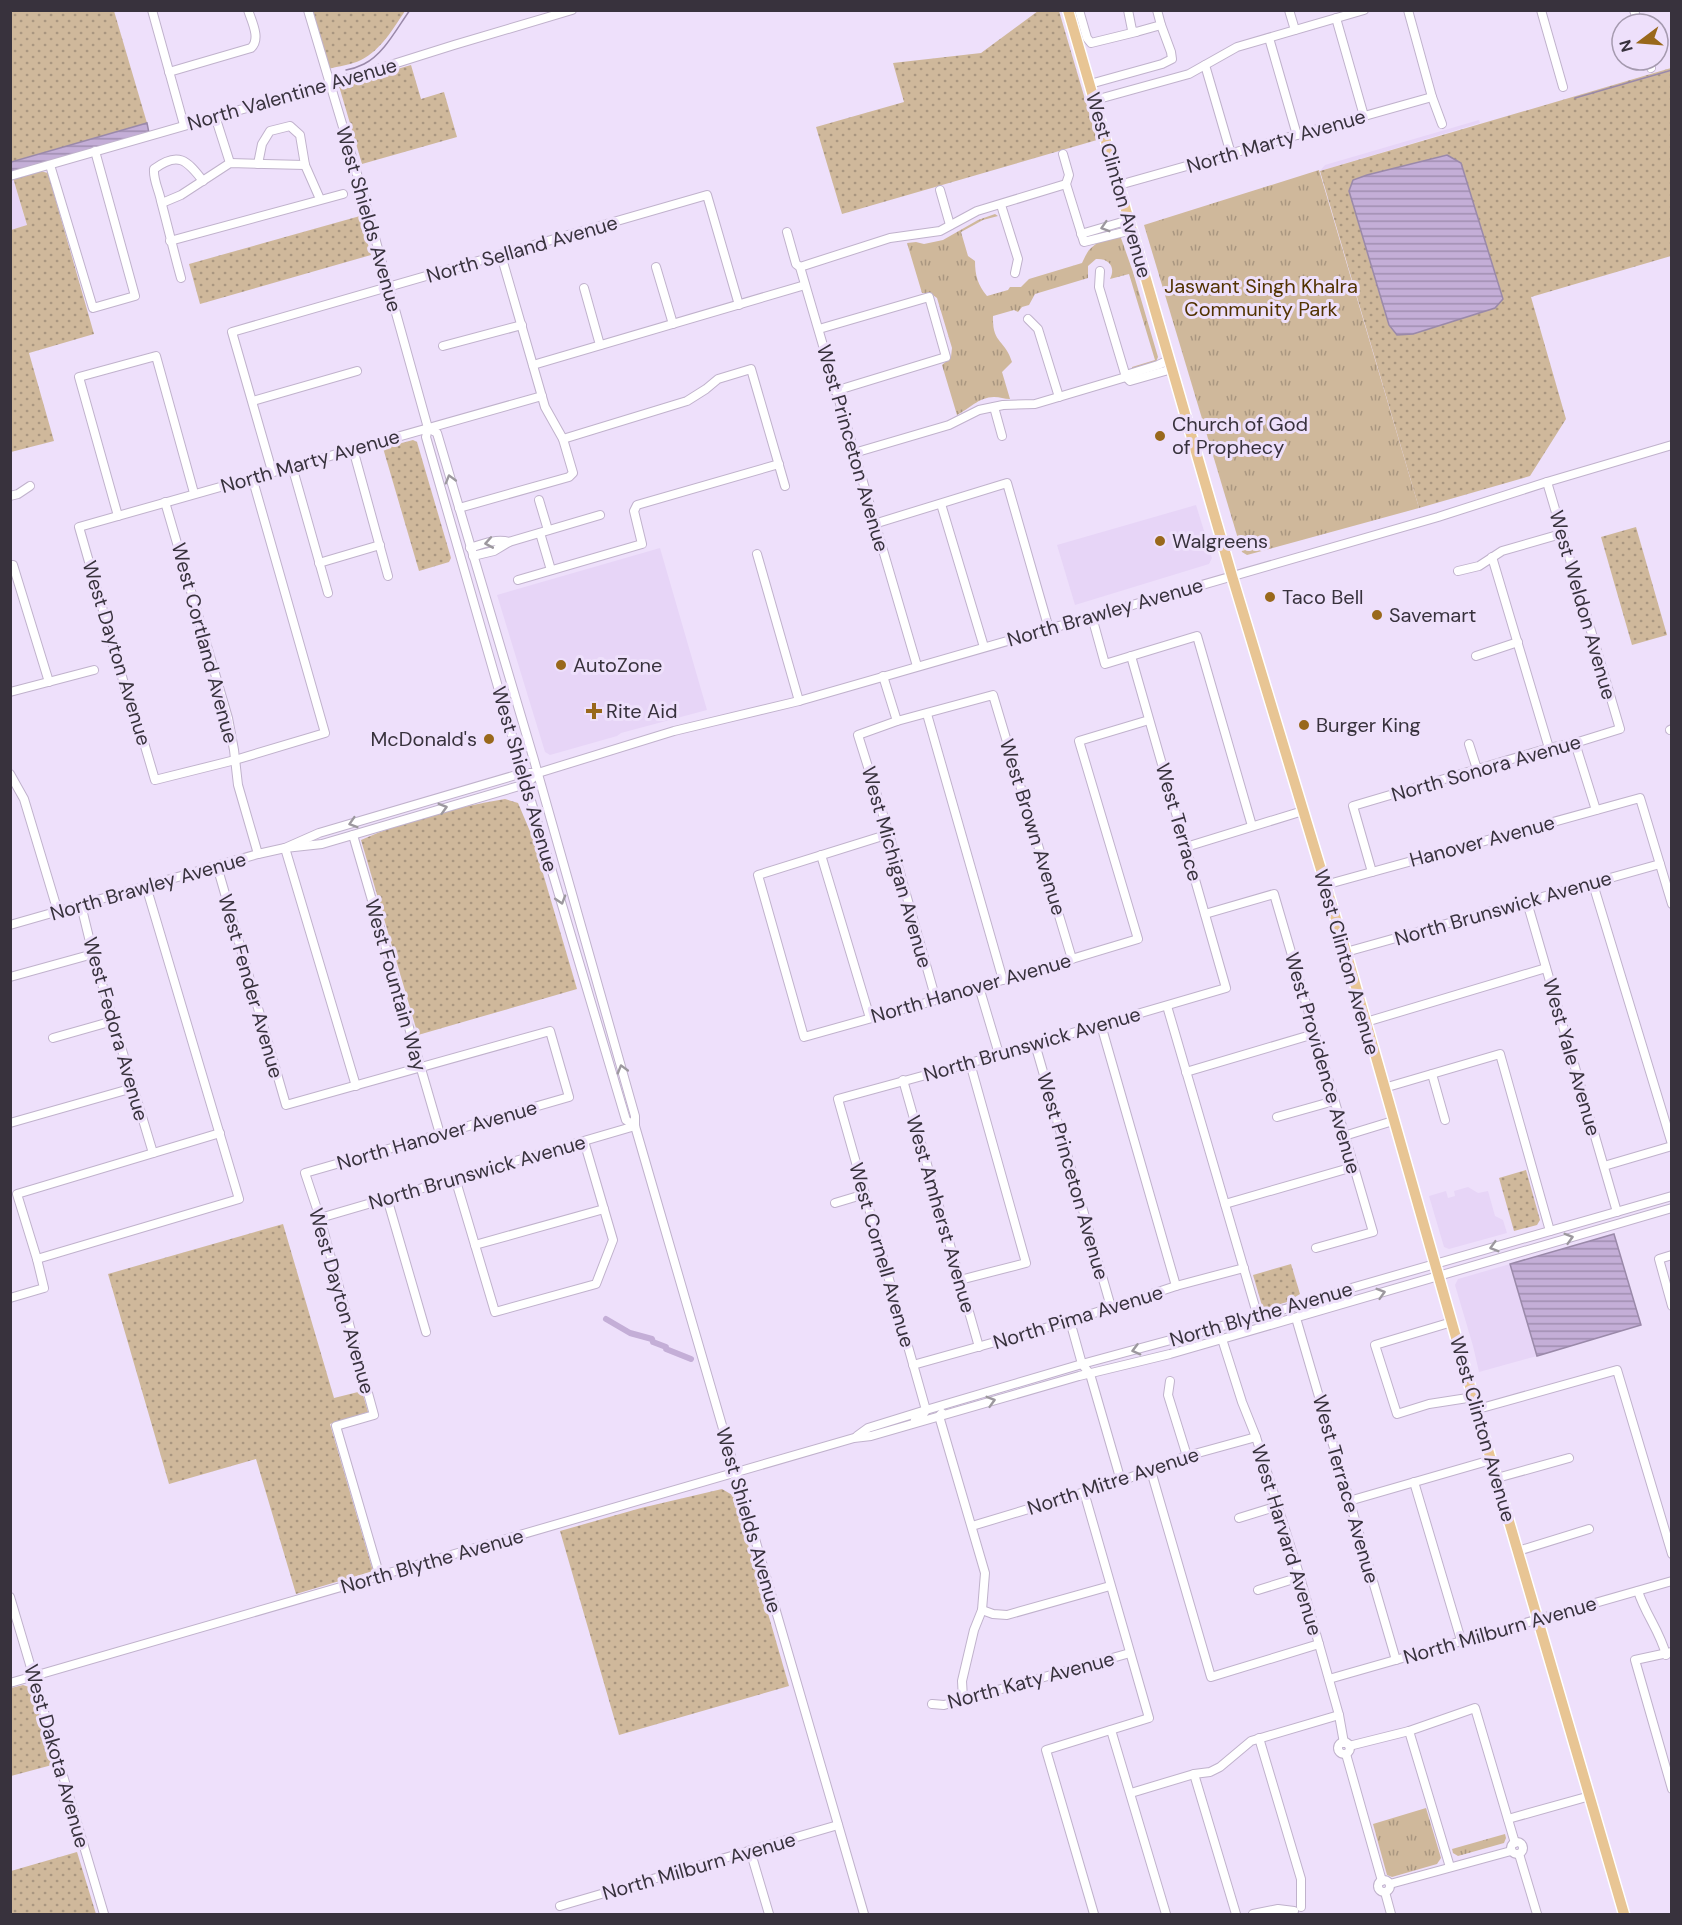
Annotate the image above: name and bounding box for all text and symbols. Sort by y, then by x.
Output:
north arrow [1610,12,1670,72]
text: N [1614,37,1638,55]
street label: North Valentine Avenue [184,52,400,136]
street label: West Clinton Avenue [1080,89,1158,281]
street label: North Marty Avenue [1183,103,1369,179]
street label: West Shields Avenue [330,123,408,315]
street label: North Selland Avenue [423,209,621,289]
one-way arrow [1100,220,1111,232]
park label: Jaswant Singh Khalra Community Park [1164,273,1358,322]
street label: West Princeton Avenue [811,341,895,555]
place label: Church of God of Prophecy [1172,411,1308,460]
street label: North Marty Avenue [217,423,403,499]
marker: Church of God of Prophecy [1153,429,1167,443]
one-way arrow [445,474,457,485]
street label: West Weldon Avenue [1544,507,1622,703]
place label: Walgreens [1172,528,1268,554]
marker: Walgreens [1153,534,1167,548]
one-way arrow [484,536,494,549]
street label: West Cortland Avenue [166,540,244,746]
street label: West Dayton Avenue [76,557,158,749]
street label: North Brawley Avenue [1004,572,1206,652]
place label: Taco Bell [1282,584,1364,610]
marker: Taco Bell [1263,590,1277,604]
place label: Savemart [1389,602,1477,628]
marker: Savemart [1370,608,1384,622]
place label: AutoZone [573,652,662,678]
marker: AutoZone [554,658,568,672]
street label: West Shields Avenue [486,683,564,875]
place label: Rite Aid [606,698,678,724]
marker: Rite Aid [587,704,601,718]
place label: Burger King [1316,712,1421,738]
marker: Burger King [1297,718,1311,732]
place label: McDonald's [371,726,477,752]
street label: North Sonora Avenue [1388,728,1584,808]
marker: McDonald's [482,732,496,746]
street label: West Brown Avenue [994,736,1072,918]
street label: West Terrace [1150,760,1208,884]
street label: West Michigan Avenue [856,763,938,971]
one-way arrow [437,803,448,815]
street label: Hanover Avenue [1406,809,1558,873]
one-way arrow [348,816,359,828]
street label: North Brawley Avenue [47,846,249,926]
street label: North Brunswick Avenue [1391,865,1615,951]
street label: West Clinton Avenue [1308,866,1386,1058]
street label: West Fender Avenue [212,891,290,1081]
one-way arrow [554,894,566,905]
street label: West Fountain Way [359,896,433,1074]
street label: West Fedora Avenue [77,934,155,1124]
street label: North Hanover Avenue [868,947,1074,1029]
street label: West Providence Avenue [1279,949,1367,1177]
street label: West Yale Avenue [1537,975,1607,1139]
street label: North Brunswick Avenue [920,1001,1144,1087]
one-way arrow [617,1065,629,1075]
street label: West Princeton Avenue [1031,1069,1115,1283]
street label: North Hanover Avenue [334,1094,540,1176]
street label: West Amherst Avenue [900,1112,982,1316]
street label: North Brunswick Avenue [365,1129,589,1215]
street label: West Cornell Avenue [843,1160,921,1350]
street label: West Dayton Avenue [303,1205,381,1397]
one-way arrow [1563,1233,1574,1245]
one-way arrow [1489,1240,1500,1252]
street label: North Blythe Avenue [1166,1275,1356,1353]
street label: North Pima Avenue [990,1279,1166,1355]
one-way arrow [1376,1288,1386,1300]
street label: West Clinton Avenue [1444,1333,1522,1525]
one-way arrow [1131,1343,1142,1355]
street label: West Terrace Avenue [1307,1392,1385,1586]
one-way arrow [985,1396,996,1408]
street label: West Shields Avenue [710,1424,788,1616]
street label: North Mitre Avenue [1024,1441,1202,1521]
street label: West Harvard Avenue [1246,1441,1328,1639]
street label: North Blythe Avenue [337,1522,527,1600]
street label: North Milburn Avenue [1400,1590,1600,1670]
street label: North Katy Avenue [945,1645,1117,1715]
street label: West Dakota Avenue [18,1661,96,1851]
street label: North Milburn Avenue [599,1826,799,1906]

